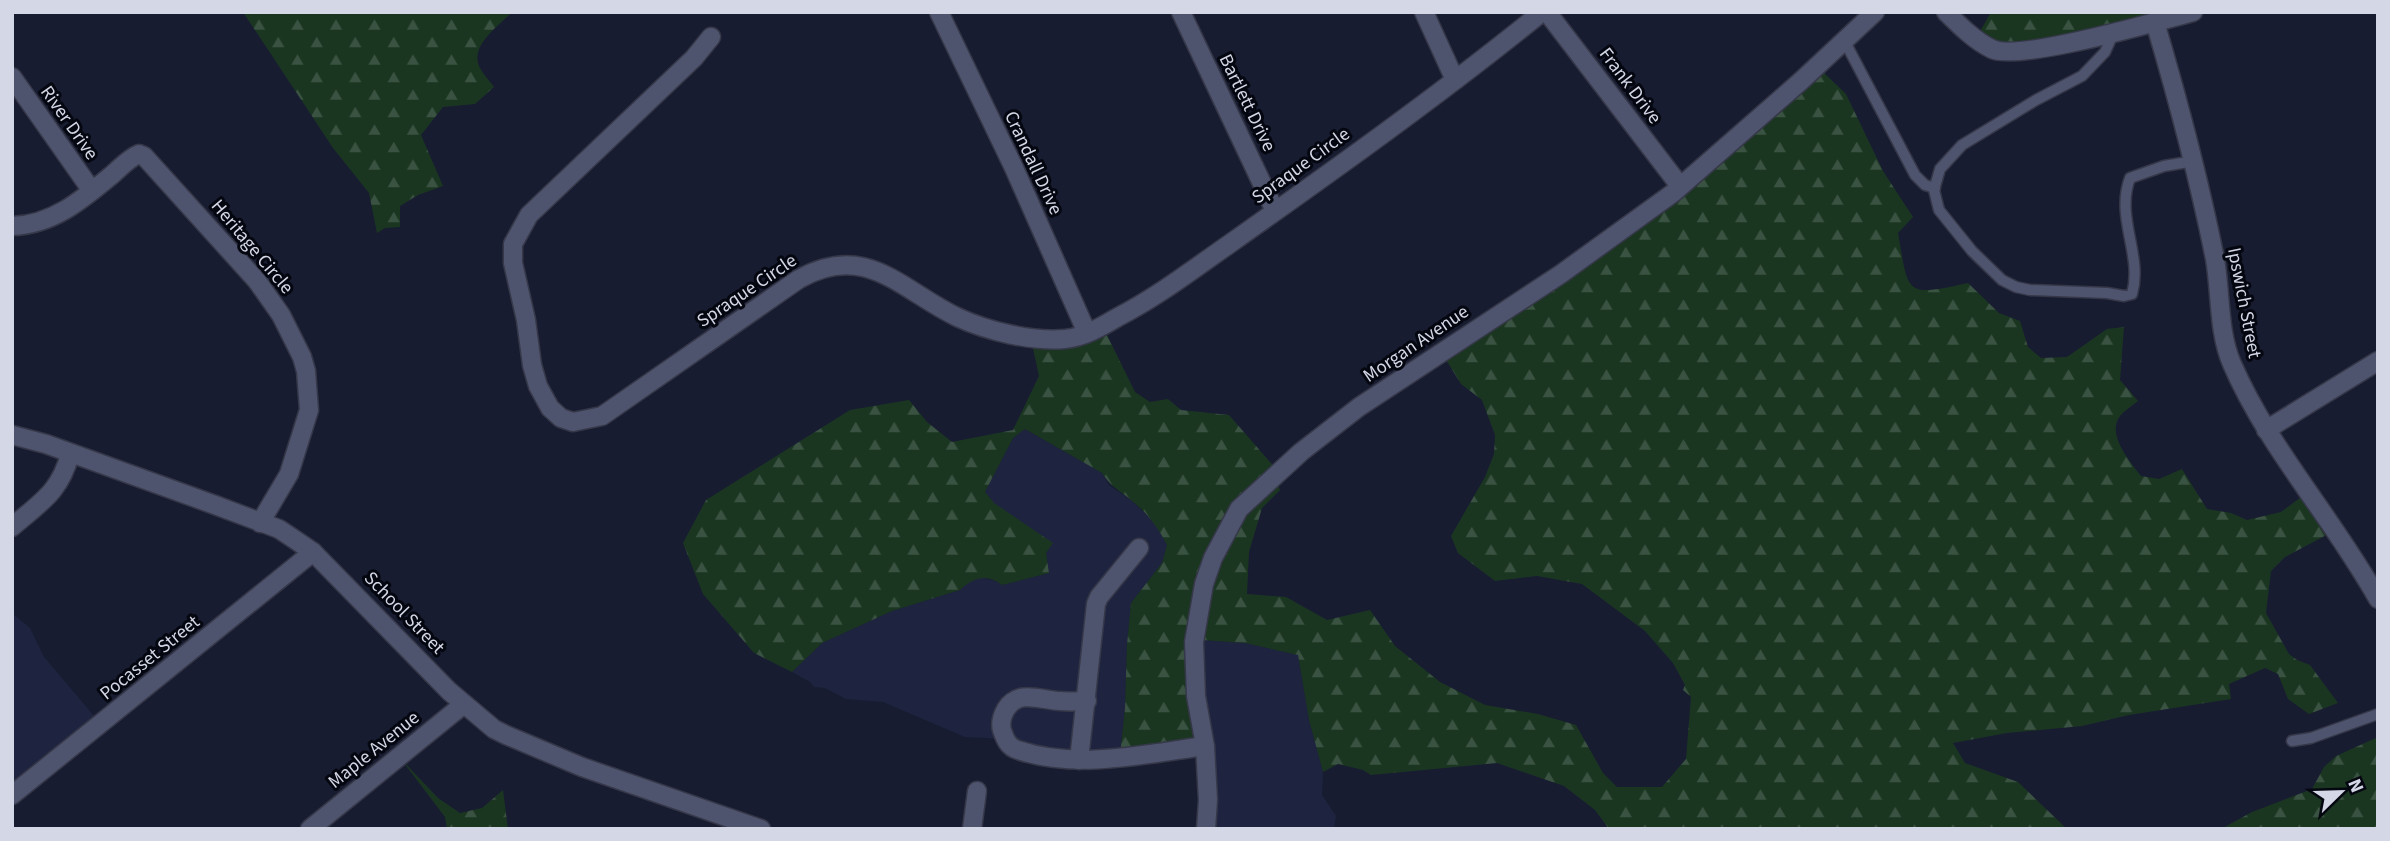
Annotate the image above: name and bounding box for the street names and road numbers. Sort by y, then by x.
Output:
street label: Frank Drive [1592,42,1668,130]
street label: Bartlett Drive [1212,50,1282,156]
street label: River Drive [33,80,105,166]
street label: Crandall Drive [997,107,1069,219]
street label: Spraque Circle [1246,121,1356,211]
street label: Heritage Circle [204,194,300,300]
street label: Ipswich Street [2220,245,2268,361]
street label: Spraque Circle [692,248,802,334]
street label: Morgan Avenue [1358,299,1474,389]
street label: School Street [357,565,451,661]
street label: Pocasset Street [94,609,206,707]
street label: Maple Avenue [323,705,425,795]

